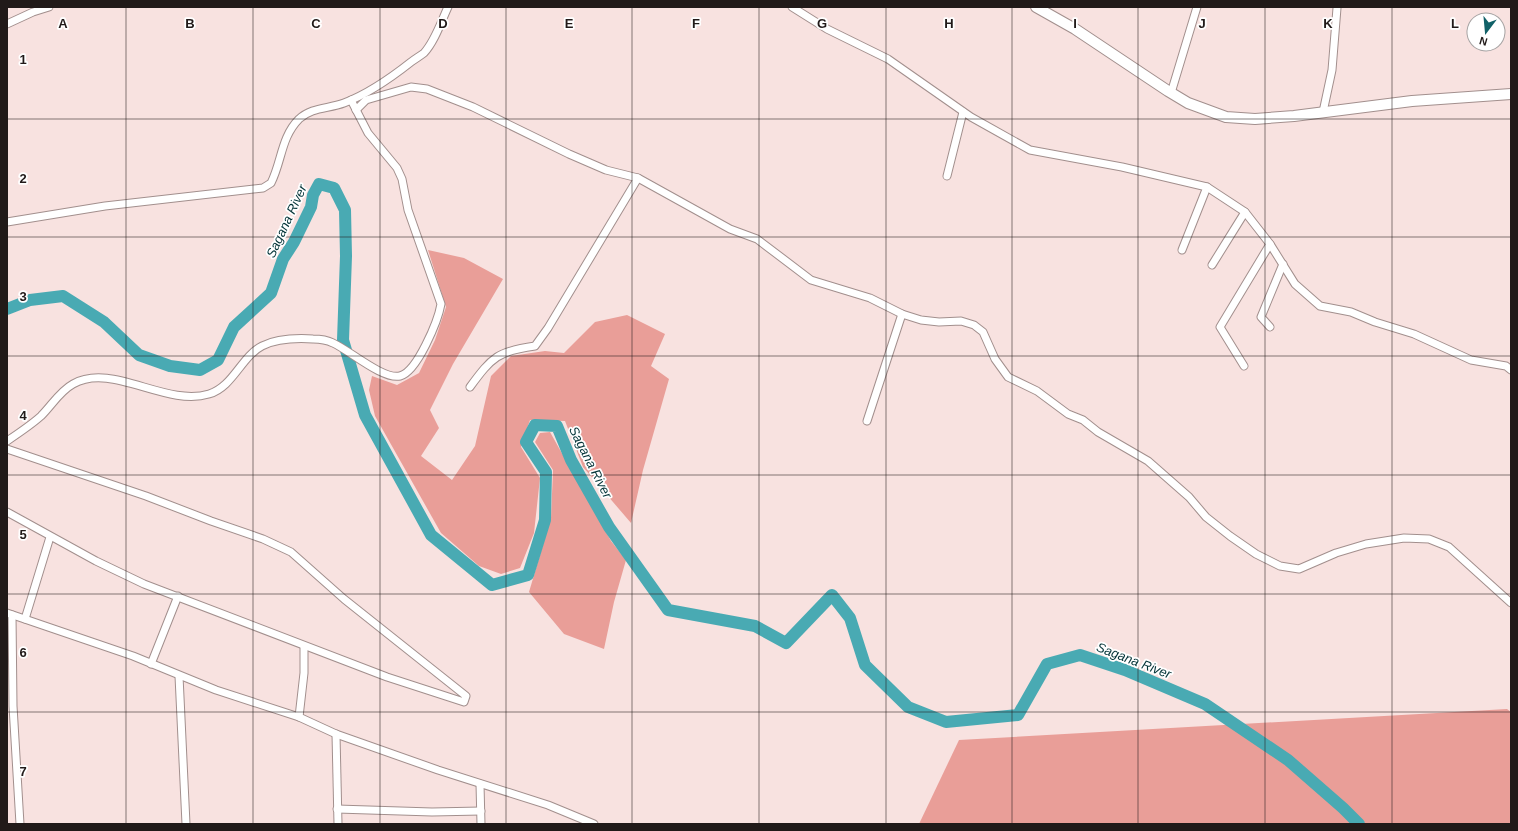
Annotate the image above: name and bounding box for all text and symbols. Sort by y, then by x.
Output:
north arrow [1466,12,1506,52]
text: A [58,16,68,31]
text: B [185,16,195,31]
text: C [311,16,321,31]
text: D [438,16,448,31]
text: E [565,16,574,31]
text: F [692,16,700,31]
text: G [817,16,827,31]
text: H [944,16,954,31]
text: I [1073,16,1077,31]
text: J [1198,16,1206,31]
text: K [1323,16,1333,31]
text: L [1451,16,1459,31]
text: N [1478,35,1489,48]
text: 1 [19,52,27,67]
text: 2 [19,171,27,186]
water label: Sagana River [263,182,310,260]
text: 3 [19,289,27,304]
text: 4 [19,408,27,423]
water label: Sagana River [566,424,615,501]
text: 5 [19,527,27,542]
water label: Sagana River [1094,639,1174,682]
text: 6 [19,645,27,660]
text: 7 [19,764,27,779]

